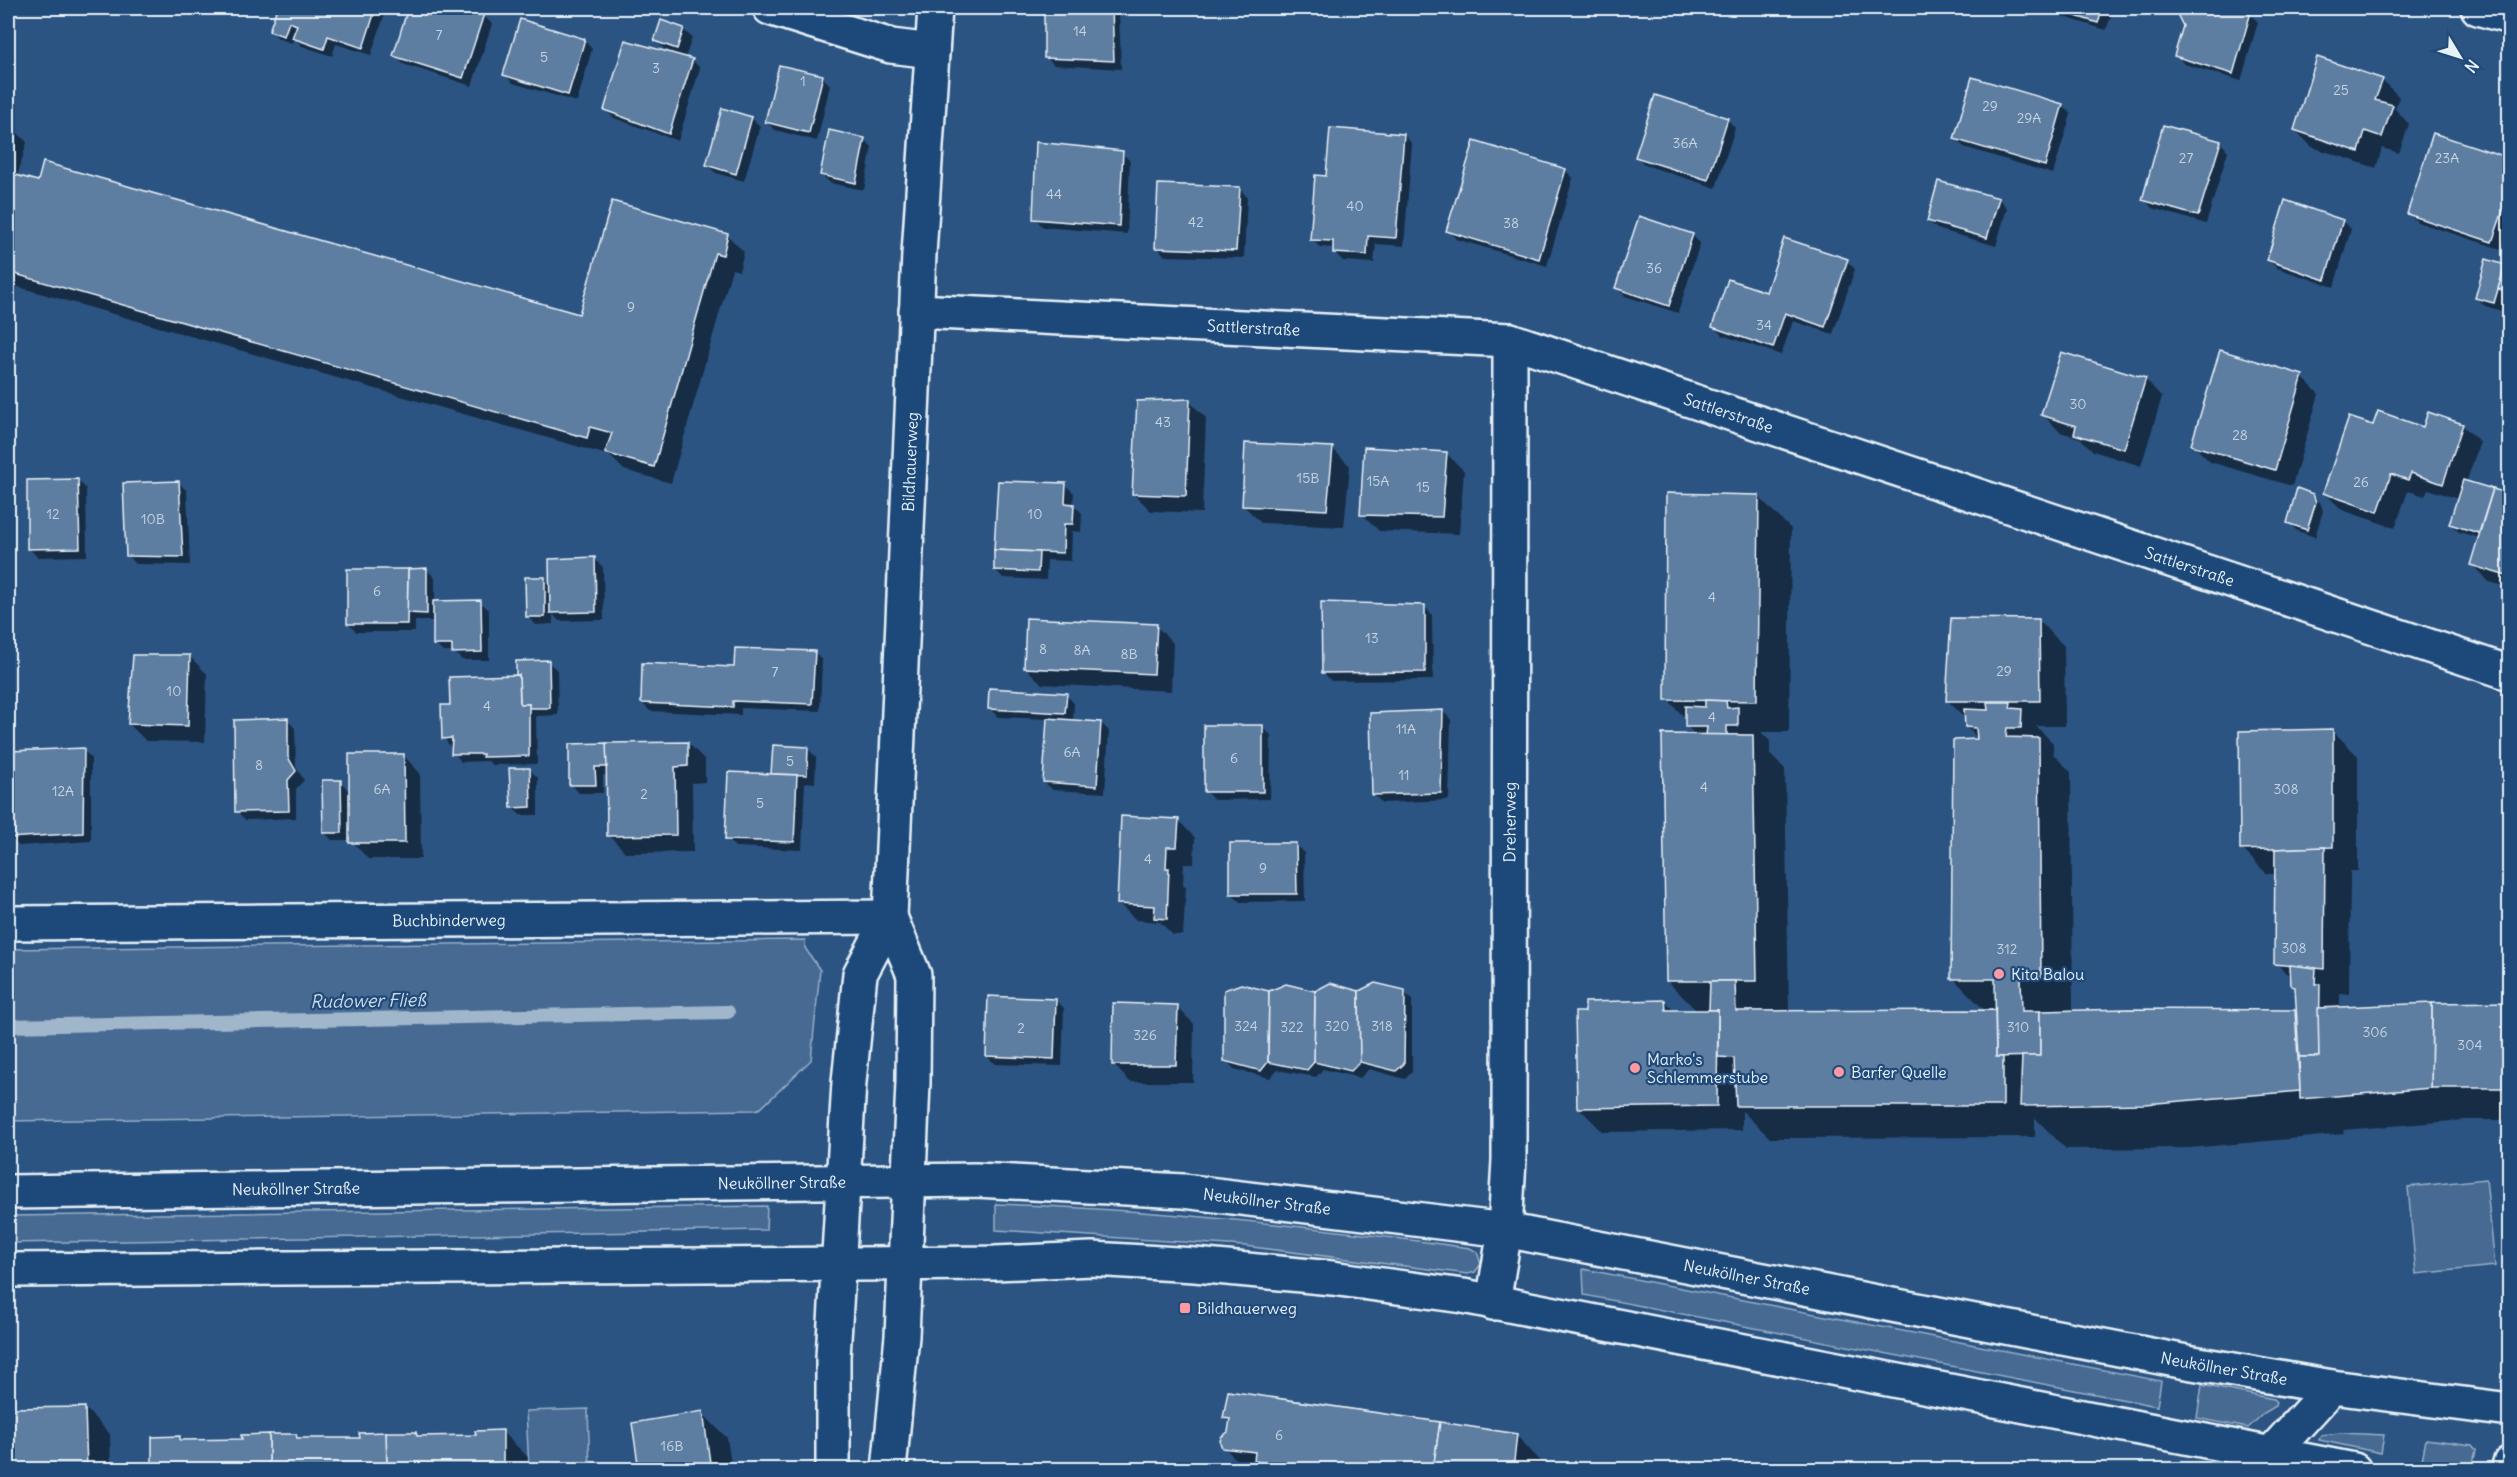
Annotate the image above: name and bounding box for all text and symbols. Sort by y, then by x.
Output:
house number: 14 [1073,22,1087,40]
house number: 7 [436,26,443,44]
north arrow [2430,27,2490,87]
house number: 5 [540,48,548,66]
text: N [2461,56,2483,77]
house number: 3 [652,59,660,77]
house number: 1 [800,72,806,90]
house number: 25 [2333,81,2349,99]
house number: 29 [1982,97,1998,115]
house number: 29A [2017,109,2041,127]
house number: 36A [1672,134,1698,152]
house number: 27 [2179,149,2193,167]
house number: 23A [2435,149,2459,167]
house number: 44 [1046,185,1062,203]
house number: 40 [1346,197,1364,215]
house number: 42 [1188,213,1204,231]
house number: 38 [1503,214,1519,232]
house number: 36 [1646,259,1662,277]
house number: 9 [627,298,635,316]
street label: Sattlerstraße [1207,315,1301,340]
house number: 34 [1756,316,1772,334]
street label: Sattlerstraße [1681,389,1776,437]
house number: 30 [2069,395,2087,413]
street label: Bildhauerweg [898,412,922,512]
house number: 43 [1155,413,1171,431]
house number: 28 [2232,426,2248,444]
house number: 15B [1297,469,1319,487]
house number: 15A [1367,472,1389,490]
house number: 26 [2353,473,2369,491]
house number: 15 [1416,478,1430,496]
house number: 12 [46,505,60,523]
house number: 10 [1028,505,1042,523]
house number: 10B [141,510,165,528]
street label: Sattlerstraße [2142,542,2237,591]
house number: 6 [373,582,381,600]
house number: 4 [1708,588,1716,606]
house number: 13 [1365,629,1379,647]
house number: 8 [1039,640,1047,658]
house number: 8A [1073,641,1091,659]
house number: 8B [1120,645,1138,663]
house number: 29 [1996,662,2012,680]
house number: 7 [772,663,779,681]
house number: 10 [167,682,181,700]
house number: 4 [483,697,491,715]
house number: 4 [1708,708,1716,726]
house number: 11A [1396,720,1416,738]
house number: 6A [1063,743,1081,761]
house number: 6 [1230,749,1238,767]
house number: 5 [786,752,794,770]
house number: 8 [255,756,263,774]
house number: 11 [1398,766,1410,784]
house number: 4 [1700,778,1708,796]
house number: 6A [373,780,391,798]
house number: 308 [2273,780,2299,798]
house number: 12A [52,782,74,800]
street label: Dreherweg [1499,782,1519,862]
house number: 2 [640,785,648,803]
house number: 5 [756,794,764,812]
house number: 4 [1144,850,1152,868]
house number: 9 [1259,859,1267,877]
street label: Buchbinderweg [392,910,506,930]
house number: 308 [2281,939,2307,957]
house number: 312 [1996,940,2018,958]
place label: Kita Balou [2011,964,2084,984]
marker: Kita Balou [1992,967,2006,981]
water label: Rudower Fließ [310,988,427,1013]
house number: 324 [1234,1017,1258,1035]
house number: 320 [1325,1017,1349,1035]
house number: 318 [1371,1017,1393,1035]
house number: 322 [1280,1018,1304,1036]
house number: 310 [2007,1018,2029,1036]
house number: 2 [1017,1019,1025,1037]
house number: 306 [2362,1023,2388,1041]
house number: 326 [1133,1026,1157,1044]
house number: 304 [2457,1036,2483,1054]
place label: Marko's Schlemmerstube [1647,1049,1768,1087]
marker: Marko's Schlemmerstube [1628,1061,1642,1075]
place label: Barfer Quelle [1851,1062,1947,1082]
marker: Barfer Quelle [1832,1065,1846,1079]
street label: Neuköllner Straße [718,1172,846,1193]
street label: Neuköllner Straße [232,1178,360,1199]
street label: Neuköllner Straße [1202,1184,1332,1219]
street label: Neuköllner Straße [1682,1255,1812,1299]
place label: Bildhauerweg [1197,1298,1297,1318]
marker: Bildhauerweg [1178,1301,1192,1315]
street label: Neuköllner Straße [2159,1347,2289,1389]
house number: 6 [1275,1426,1283,1444]
house number: 16B [661,1437,683,1455]

